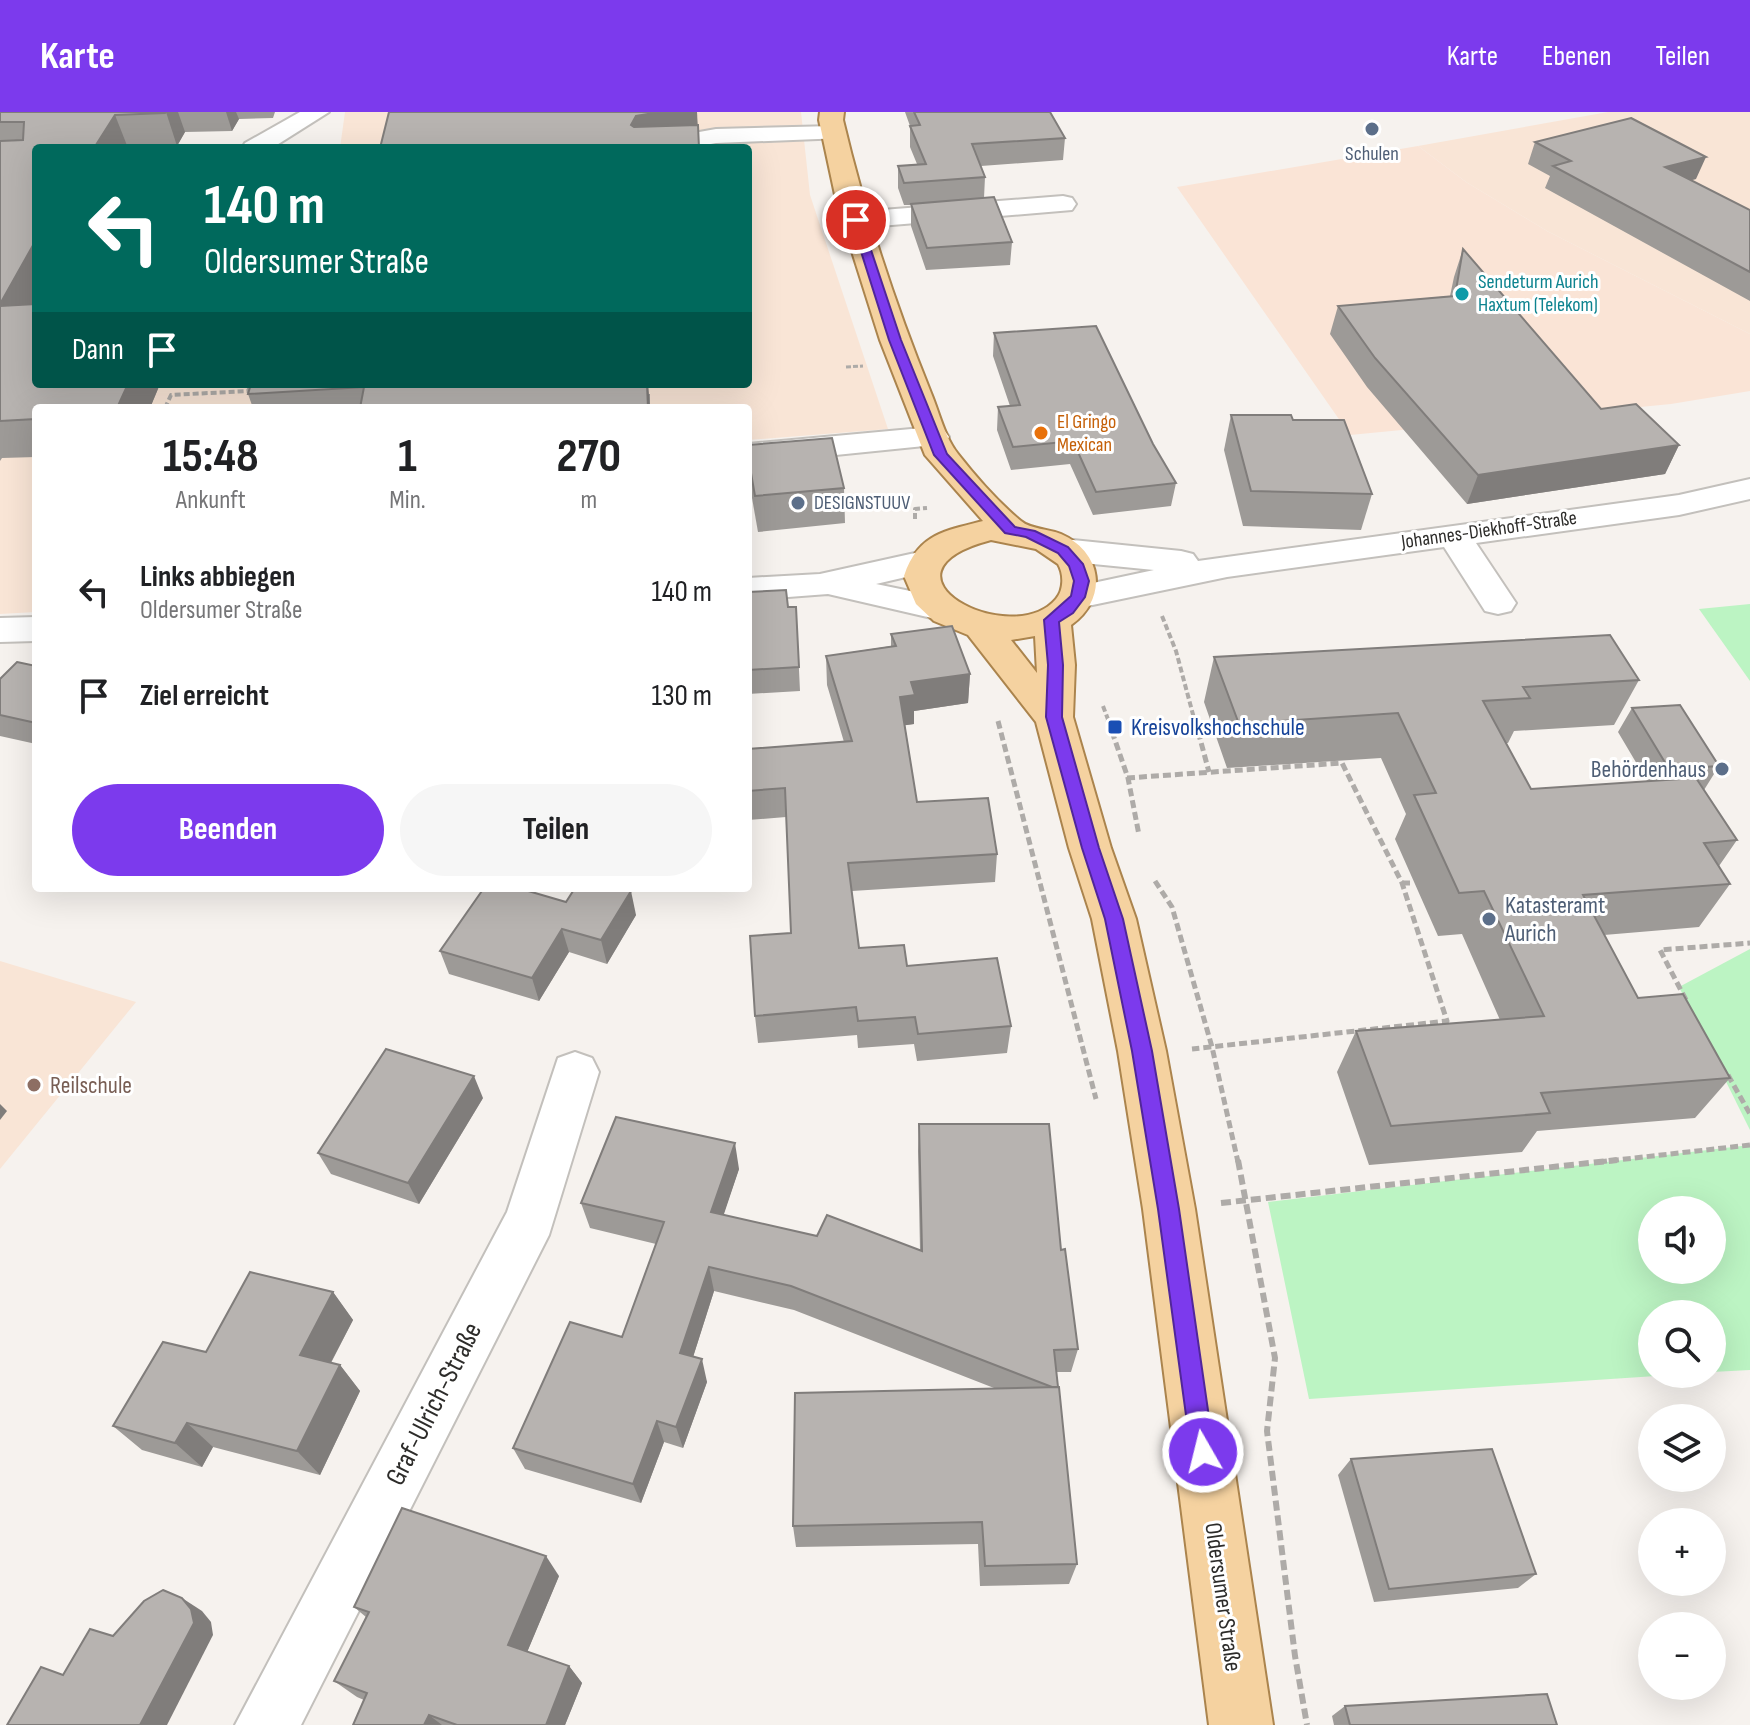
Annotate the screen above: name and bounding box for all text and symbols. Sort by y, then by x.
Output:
text: Karte [40,34,115,79]
text: Karte [1447,40,1498,73]
text: Ebenen [1542,40,1612,73]
text: Teilen [1656,40,1710,73]
marker: Schulen [1363,120,1381,138]
place label: Schulen [1345,142,1399,166]
text: 140 m [204,173,325,240]
icon: left [72,176,176,280]
pin [822,186,890,254]
icon: arrive [834,198,878,242]
text: Oldersumer Straße [204,241,429,284]
place label: Sendeturm Aurich Haxtum (Telekom) [1478,270,1599,317]
marker: Sendeturm Aurich Haxtum (Telekom) [1453,285,1471,303]
icon: arrive [140,328,184,372]
text: Dann [72,332,124,368]
place label: El Gringo Mexican [1057,410,1116,457]
marker: El Gringo Mexican [1032,424,1050,442]
text: 15:48 [163,428,259,485]
text: 1 [398,428,417,485]
text: 270 [557,428,621,485]
text: Ankunft [176,485,246,516]
text: Min. [389,485,426,516]
text: m [580,485,597,516]
place label: DESIGNSTUUV [814,491,910,515]
marker: DESIGNSTUUV [789,494,807,512]
street label: Johannes-Diekhoff-Straße [1399,506,1578,554]
text: Links abbiegen [140,559,295,595]
icon: left [72,570,116,614]
text: 140 m [652,574,712,610]
text: Oldersumer Straße [140,595,302,626]
icon: arrive [72,674,116,718]
text: Ziel erreicht [140,678,269,714]
text: 130 m [652,678,712,714]
place label: Kreisvolkshochschule [1131,713,1305,742]
marker: Kreisvolkshochschule [1106,718,1124,736]
place label: Behördenhaus [1591,755,1706,784]
marker: Behördenhaus [1713,760,1731,778]
button: Beenden [72,784,384,876]
button: Teilen [400,784,712,876]
place label: Katasteramt Aurich [1504,891,1605,948]
marker: Katasteramt Aurich [1480,910,1498,928]
place label: Reilschule [50,1071,132,1100]
marker: Reilschule [25,1076,43,1094]
map controls [1638,1196,1726,1700]
button: sound [1638,1196,1726,1284]
button: search [1638,1300,1726,1388]
street label: Graf-Ulrich-Straße [379,1317,489,1491]
button: layers [1638,1404,1726,1492]
position arrow [1161,1410,1245,1494]
button: + [1638,1508,1726,1596]
street label: Oldersumer Straße [1198,1521,1248,1673]
button: − [1638,1612,1726,1700]

